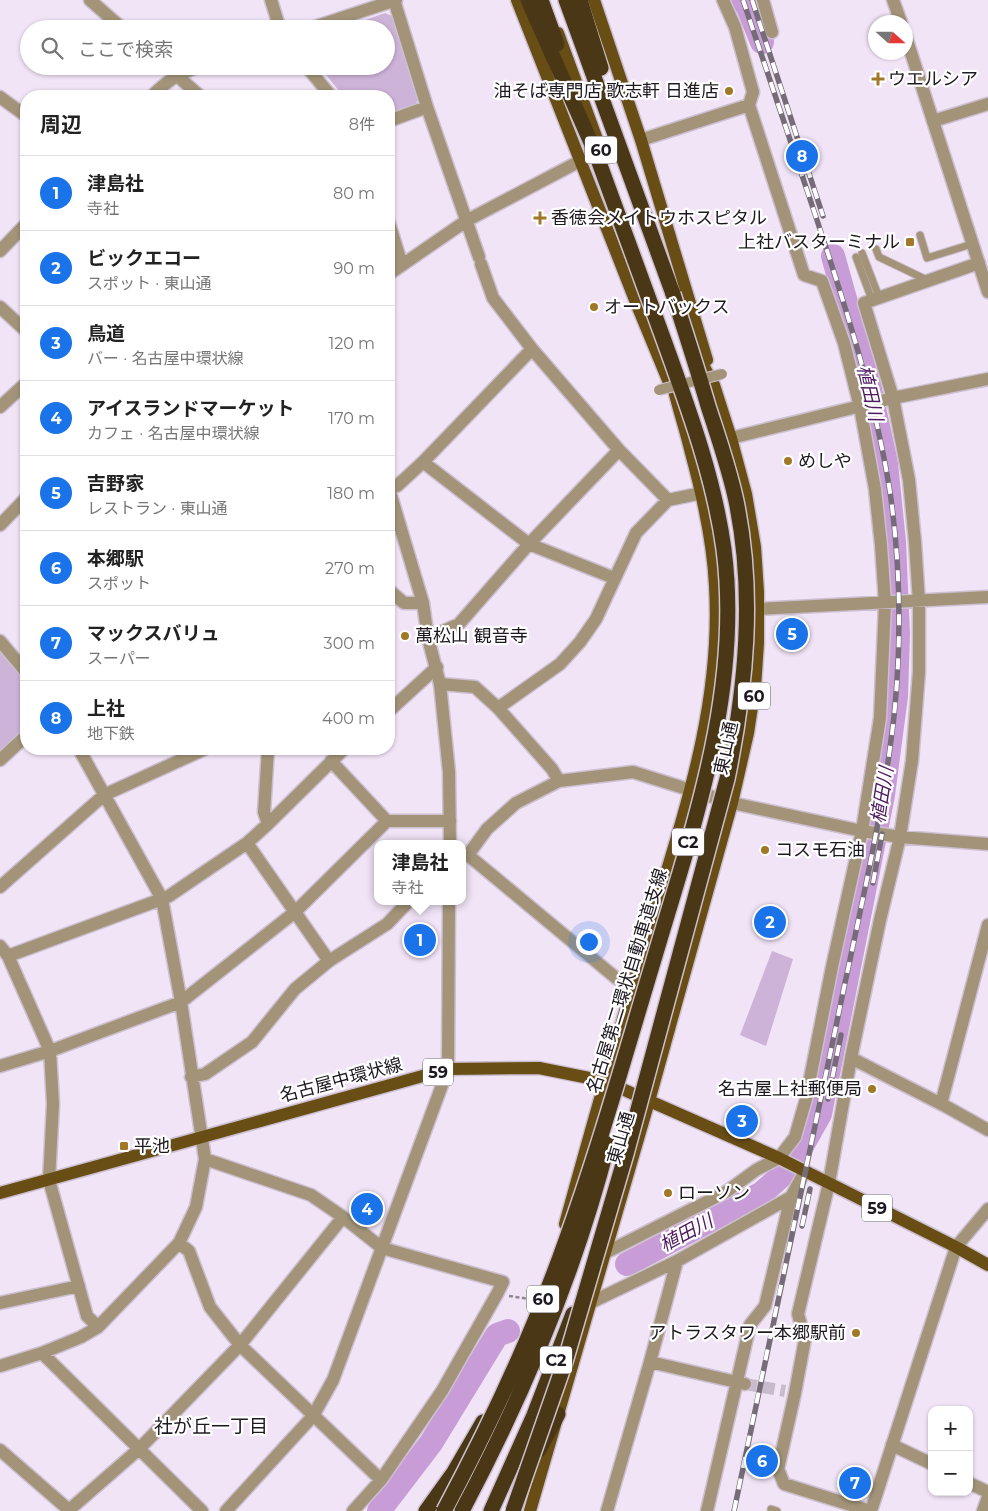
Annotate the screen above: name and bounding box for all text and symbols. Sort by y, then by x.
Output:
north arrow [868,15,913,60]
search box [20,20,395,75]
icon: search [38,34,66,62]
text: ここで検索 [78,38,173,61]
place label: ウエルシア [888,68,978,90]
marker: ウエルシア [872,73,884,85]
place label: 油そば専門店 歌志軒 日進店 [494,80,719,102]
marker: 油そば専門店 歌志軒 日進店 [723,85,735,97]
text: 周辺 [40,112,82,137]
text: 8件 [349,115,375,134]
road number: 60 [585,136,617,164]
pin: 8 [786,137,818,175]
text: 津島社 [87,172,144,195]
text: 1 [53,184,59,203]
text: 80 m [333,184,375,203]
text: 寺社 [87,199,119,218]
place label: 香徳会メイトウホスピタル [551,207,767,229]
marker: 香徳会メイトウホスピタル [533,211,547,225]
place label: 上社バスターミナル [738,231,900,253]
marker: 上社バスターミナル [904,236,916,248]
text: ビックエコー [87,247,201,270]
text: 2 [51,259,61,278]
text: 90 m [333,259,375,278]
text: スポット · 東山通 [87,274,211,293]
place label: オートバックス [604,296,729,318]
marker: オートバックス [588,301,600,313]
text: 鳥道 [87,322,125,345]
text: 3 [51,334,61,353]
text: 120 m [328,334,375,353]
text: バー · 名古屋中環状線 [87,349,243,368]
water label: 植田川 [852,363,888,425]
text: アイスランドマーケット [87,397,294,420]
text: 4 [50,409,62,428]
text: 170 m [328,409,375,428]
text: カフェ · 名古屋中環状線 [87,424,259,443]
place label: めしや [798,450,852,472]
marker: めしや [782,455,794,467]
text: 吉野家 [87,472,144,495]
text: 5 [51,484,61,503]
text: 180 m [327,484,375,503]
text: レストラン · 東山通 [87,499,227,518]
text: 本郷駅 [87,547,144,570]
text: 6 [51,559,61,578]
text: 270 m [325,559,375,578]
text: スポット [87,574,151,593]
pin: 5 [776,615,808,653]
text: マックスバリュ [87,622,219,645]
place label: 萬松山 観音寺 [415,625,528,647]
marker: 萬松山 観音寺 [399,630,411,642]
text: 7 [51,634,61,653]
text: 300 m [324,634,375,653]
text: スーパー [87,649,151,668]
road number: 60 [738,682,770,709]
text: 上社 [87,697,125,720]
text: 8 [51,709,61,728]
text: 400 m [322,709,375,728]
street label: 東山通 [710,719,742,777]
text: 地下鉄 [87,724,135,743]
water label: 植田川 [866,763,898,825]
road number: C2 [672,829,704,856]
place label: コスモ石油 [775,839,865,861]
popup [374,840,466,905]
marker: コスモ石油 [759,844,771,856]
text: 津島社 [391,851,449,874]
street label: 名古屋第二環状自動車道支線 [582,866,672,1096]
text: 寺社 [391,878,424,897]
pin: 2 [754,903,786,941]
pin: 1 [404,921,436,959]
your location [576,929,602,955]
street label: 名古屋中環状線 [277,1053,405,1107]
road number: 59 [423,1058,453,1086]
place label: 名古屋上社郵便局 [718,1078,862,1100]
marker: 名古屋上社郵便局 [866,1083,878,1095]
pin: 3 [726,1102,758,1140]
street label: 東山通 [603,1109,639,1167]
place label: 平池 [134,1135,170,1157]
marker: 平池 [118,1140,130,1152]
place label: ローソン [678,1182,750,1204]
marker: ローソン [662,1187,674,1199]
pin: 4 [351,1190,383,1228]
road number: 59 [862,1194,892,1222]
water label: 植田川 [655,1209,718,1257]
road number: 60 [527,1286,559,1312]
place label: アトラスタワー本郷駅前 [648,1322,846,1344]
marker: アトラスタワー本郷駅前 [850,1327,862,1339]
road number: C2 [540,1346,572,1374]
map controls [928,1406,973,1496]
button: + [928,1406,973,1451]
district label: 社が丘一丁目 [154,1415,268,1438]
pin: 6 [746,1442,778,1480]
button: − [928,1451,973,1496]
pin: 7 [839,1464,871,1502]

